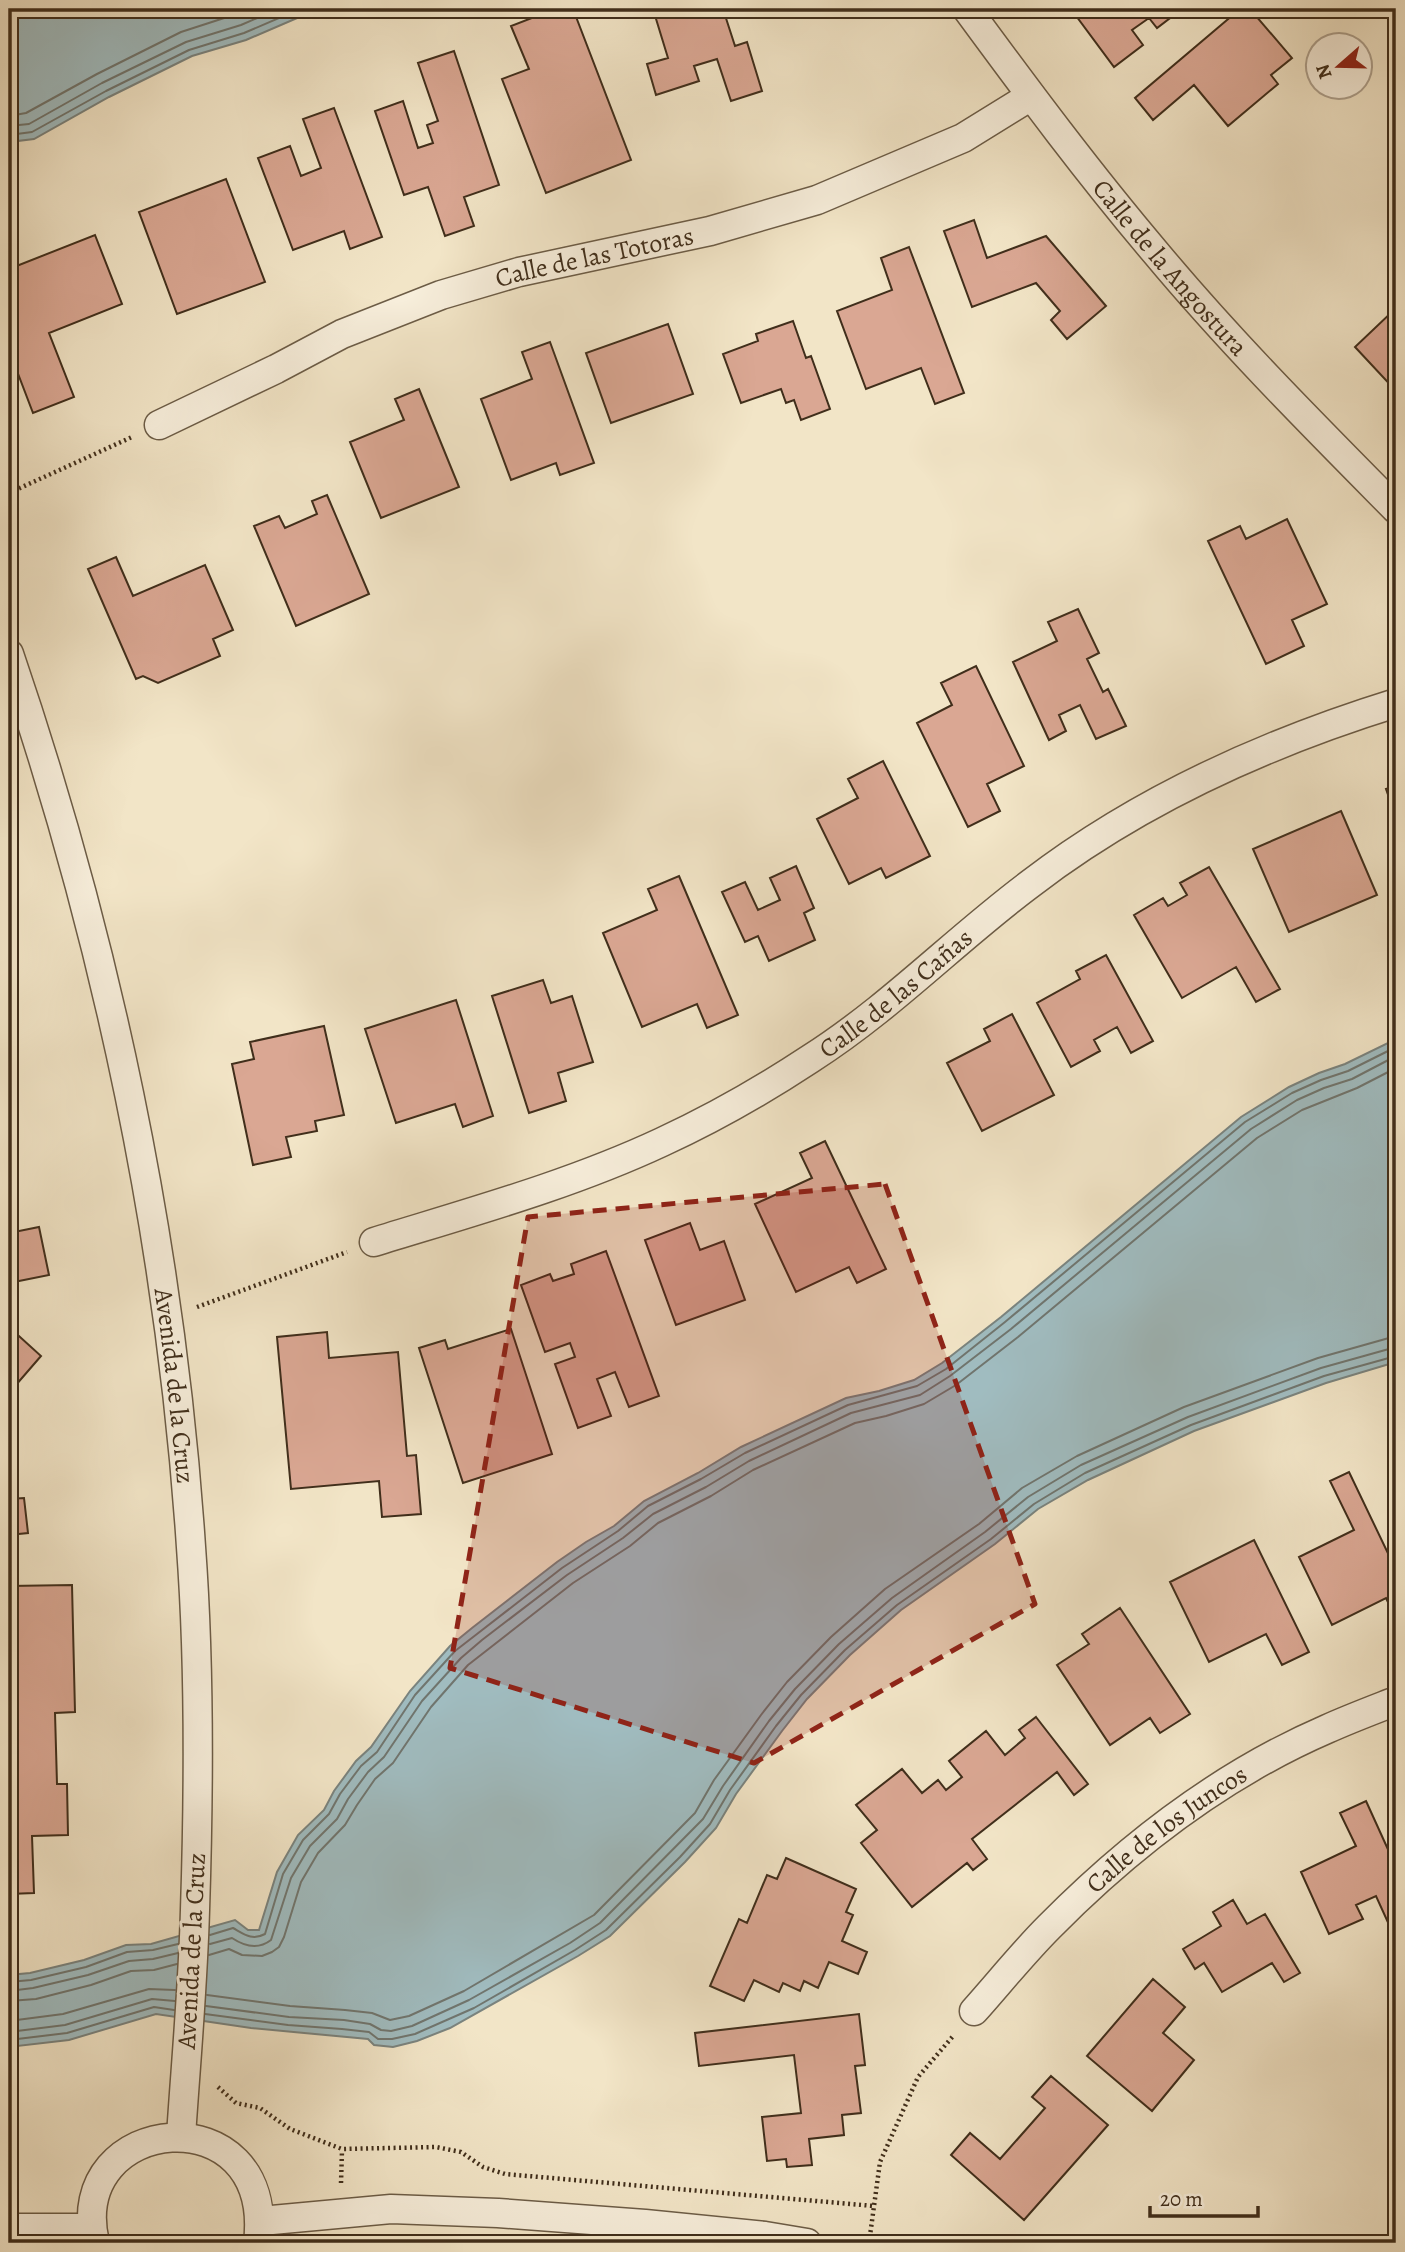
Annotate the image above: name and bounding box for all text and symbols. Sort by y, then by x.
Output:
north arrow [1304,32,1374,102]
text: N [1309,60,1339,82]
street label: Calle de la Angostura [1084,172,1256,364]
street label: Calle de las Totoras [491,218,697,296]
street label: Calle de las Cañas [812,921,980,1066]
street label: Avenida de la Cruz [145,1285,203,1485]
street label: Calle de los Juncos [1078,1757,1254,1901]
street label: Avenida de la Cruz [169,1852,214,2051]
scale bar [1150,2175,1258,2219]
text: 20 m [1160,2185,1203,2213]

